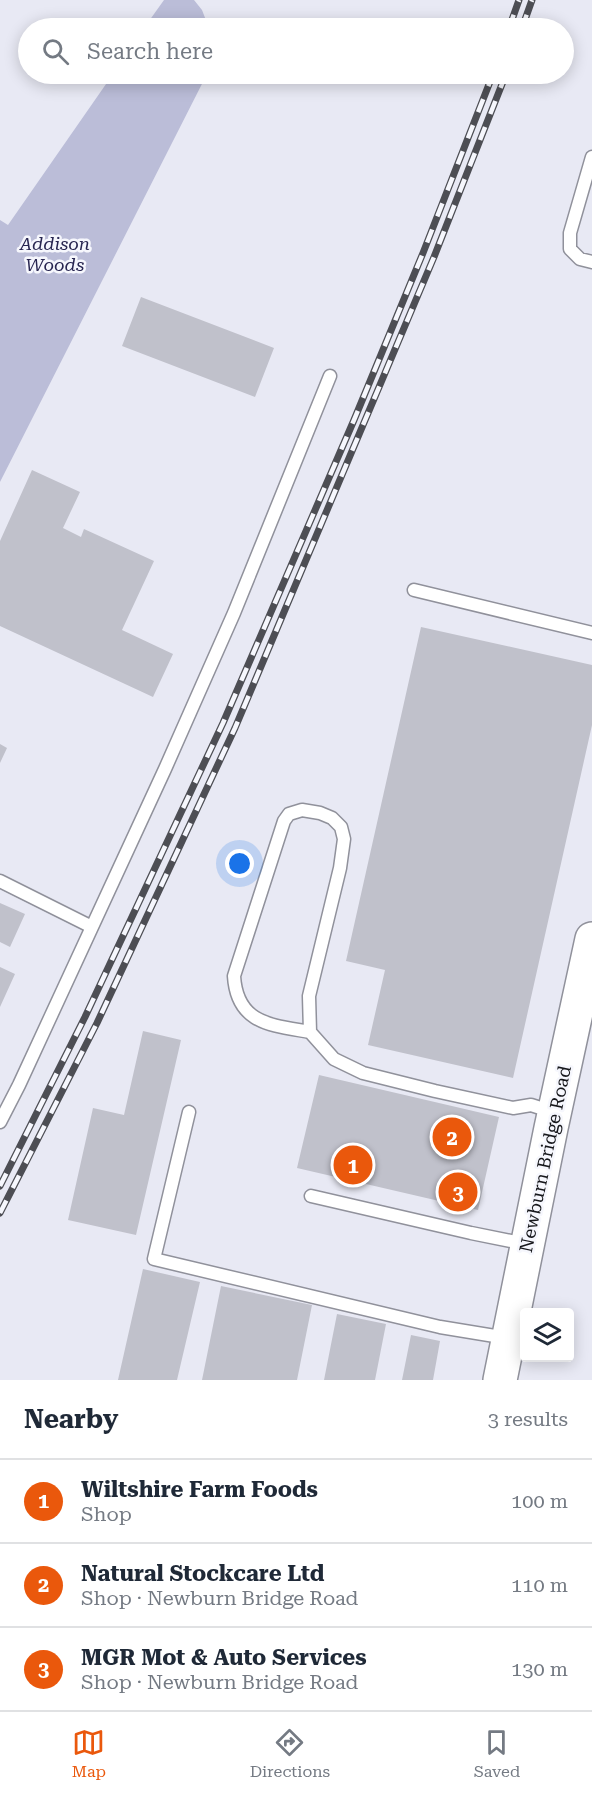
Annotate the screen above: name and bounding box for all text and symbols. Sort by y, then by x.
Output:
search box [18,18,574,84]
icon: search [39,35,72,68]
text: Search here [87,39,213,64]
park label: Addison Woods [19,233,90,275]
your location [225,849,254,878]
street label: Newburn Bridge Road [515,1063,575,1254]
pin: 2 [432,1114,472,1160]
pin: 1 [334,1142,372,1188]
pin: 3 [438,1170,478,1214]
map controls [520,1308,574,1362]
button: layers [520,1308,574,1362]
text: Nearby [24,1404,118,1434]
text: 3 results [488,1407,568,1431]
text: Wiltshire Farm Foods [81,1477,318,1502]
text: 1 [38,1489,49,1513]
text: 100 m [511,1489,568,1513]
text: Shop [81,1502,132,1526]
text: Natural Stockcare Ltd [81,1561,324,1586]
text: 2 [38,1573,49,1597]
text: 110 m [511,1573,568,1597]
text: Shop · Newburn Bridge Road [81,1586,358,1610]
text: MGR Mot & Auto Services [81,1645,367,1670]
text: 3 [38,1657,49,1681]
text: 130 m [511,1657,568,1681]
text: Shop · Newburn Bridge Road [81,1670,358,1694]
tab: Map [72,1726,106,1781]
tab: Directions [250,1726,330,1781]
tab: Saved [474,1726,520,1781]

